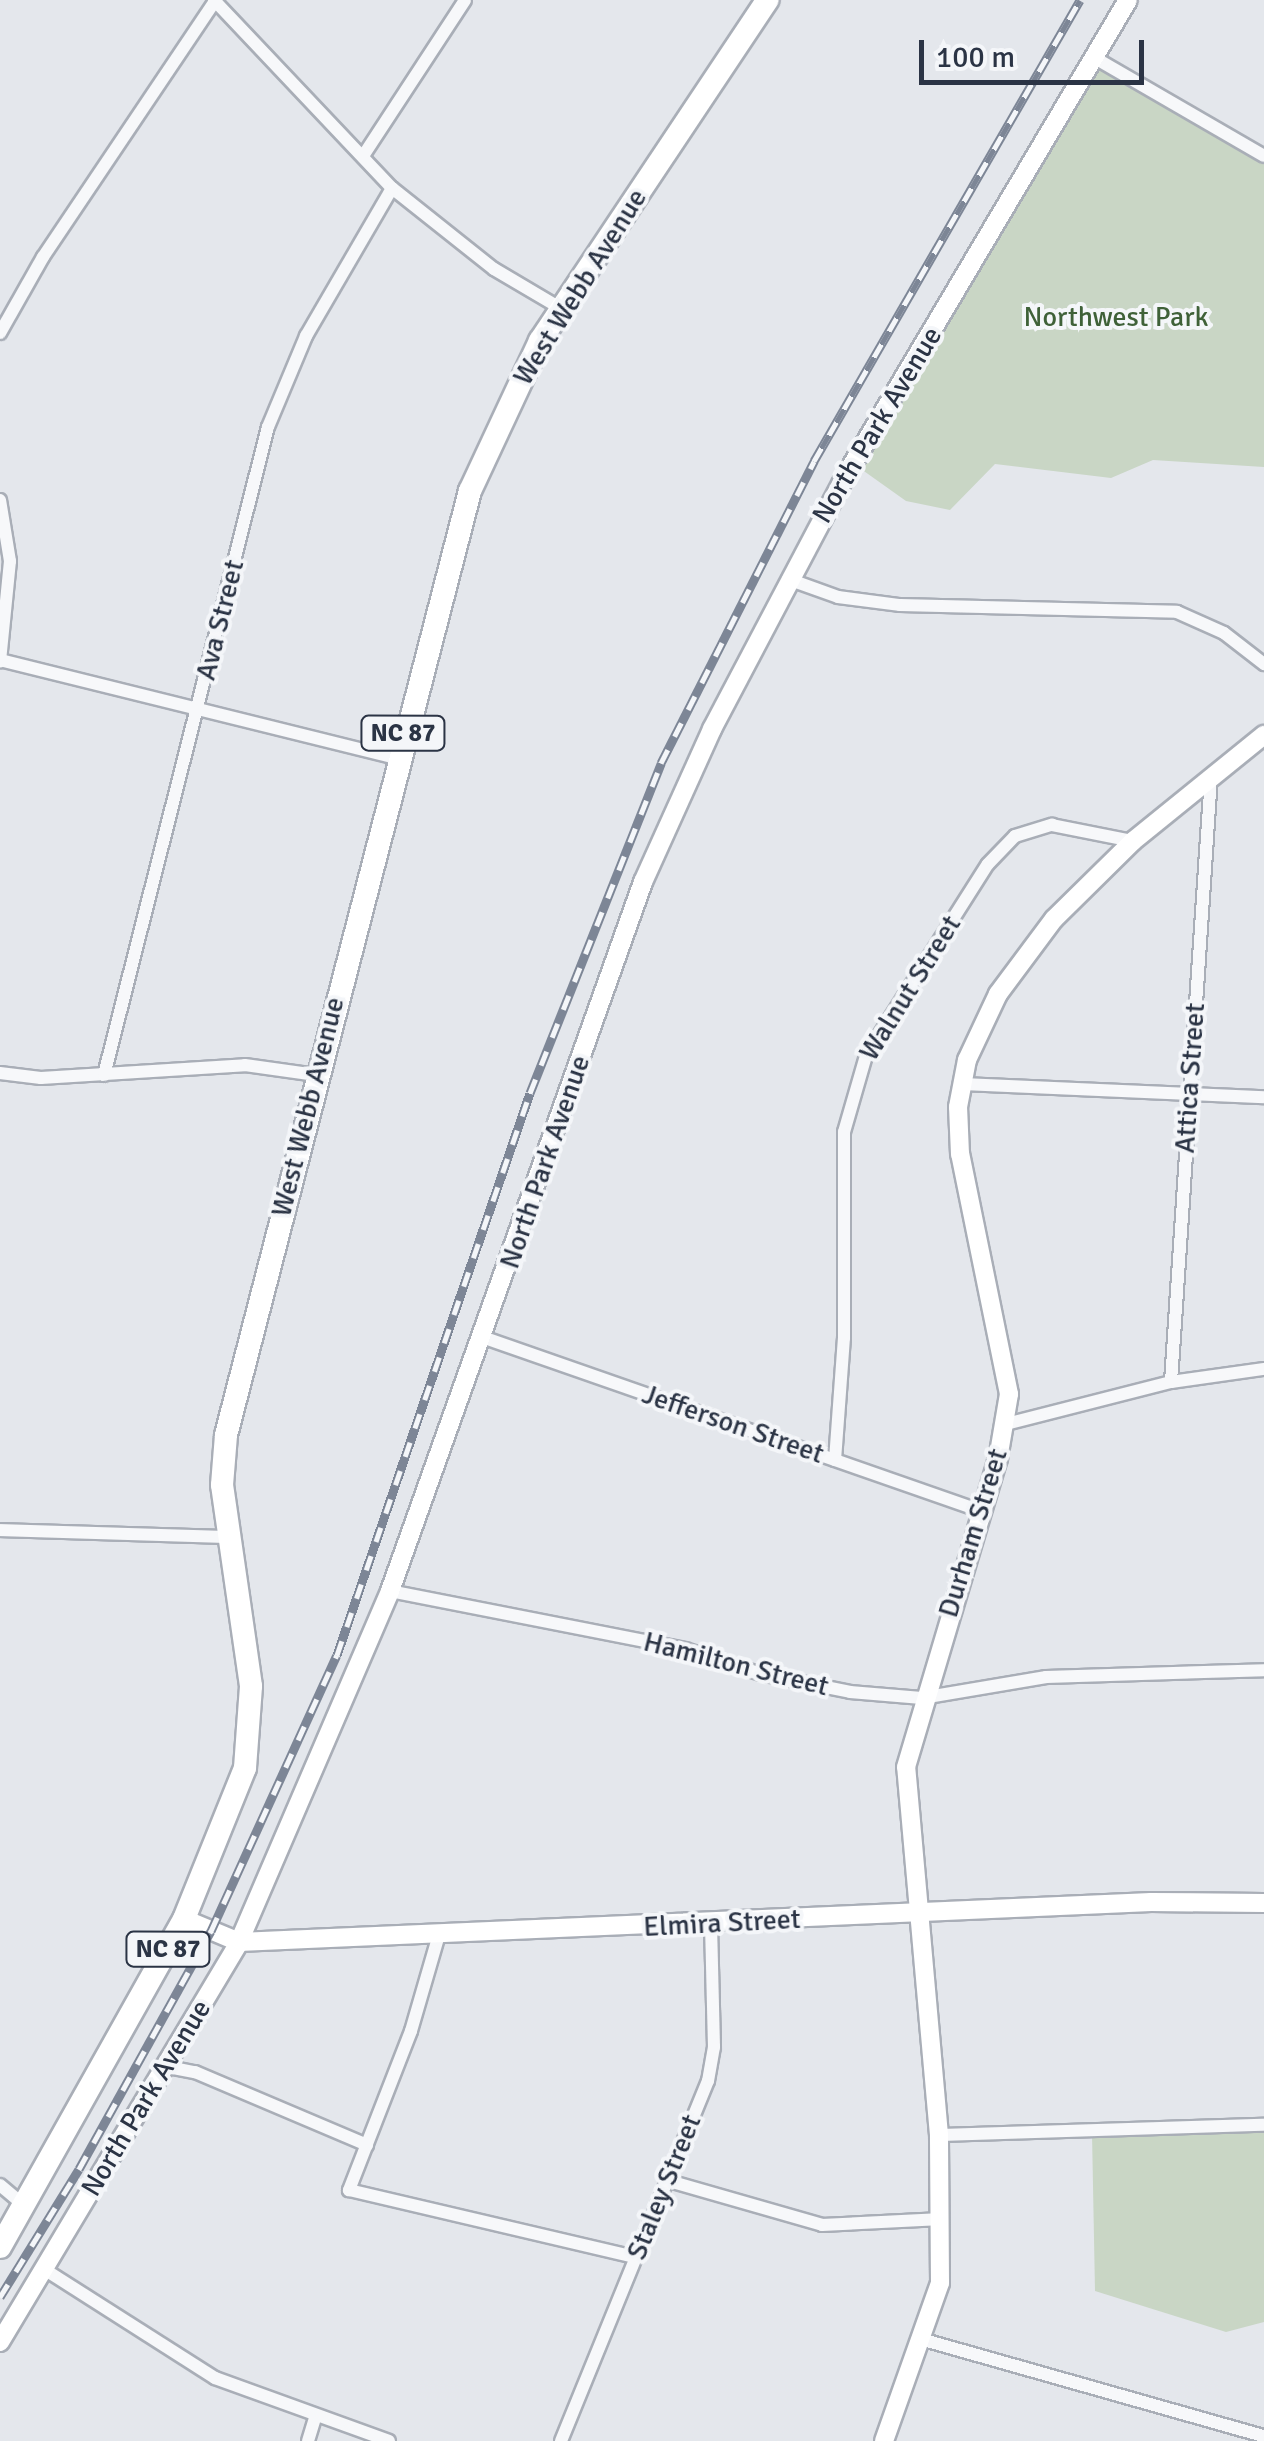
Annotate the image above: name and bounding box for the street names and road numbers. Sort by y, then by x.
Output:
street label: West Webb Avenue [506,183,654,391]
street label: North Park Avenue [805,321,949,529]
street label: Ava Street [189,556,251,684]
road number: NC 87 [358,713,448,753]
street label: Walnut Street [852,909,968,1067]
street label: West Webb Avenue [264,994,352,1220]
street label: Attica Street [1168,1002,1212,1154]
street label: North Park Avenue [493,1051,597,1273]
street label: Jefferson Street [638,1377,828,1471]
street label: Durham Street [931,1445,1015,1621]
street label: Hamilton Street [640,1625,832,1703]
street label: Elmira Street [643,1902,801,1944]
road number: NC 87 [123,1929,213,1969]
street label: North Park Avenue [74,1994,218,2202]
street label: Staley Street [620,2110,708,2264]

